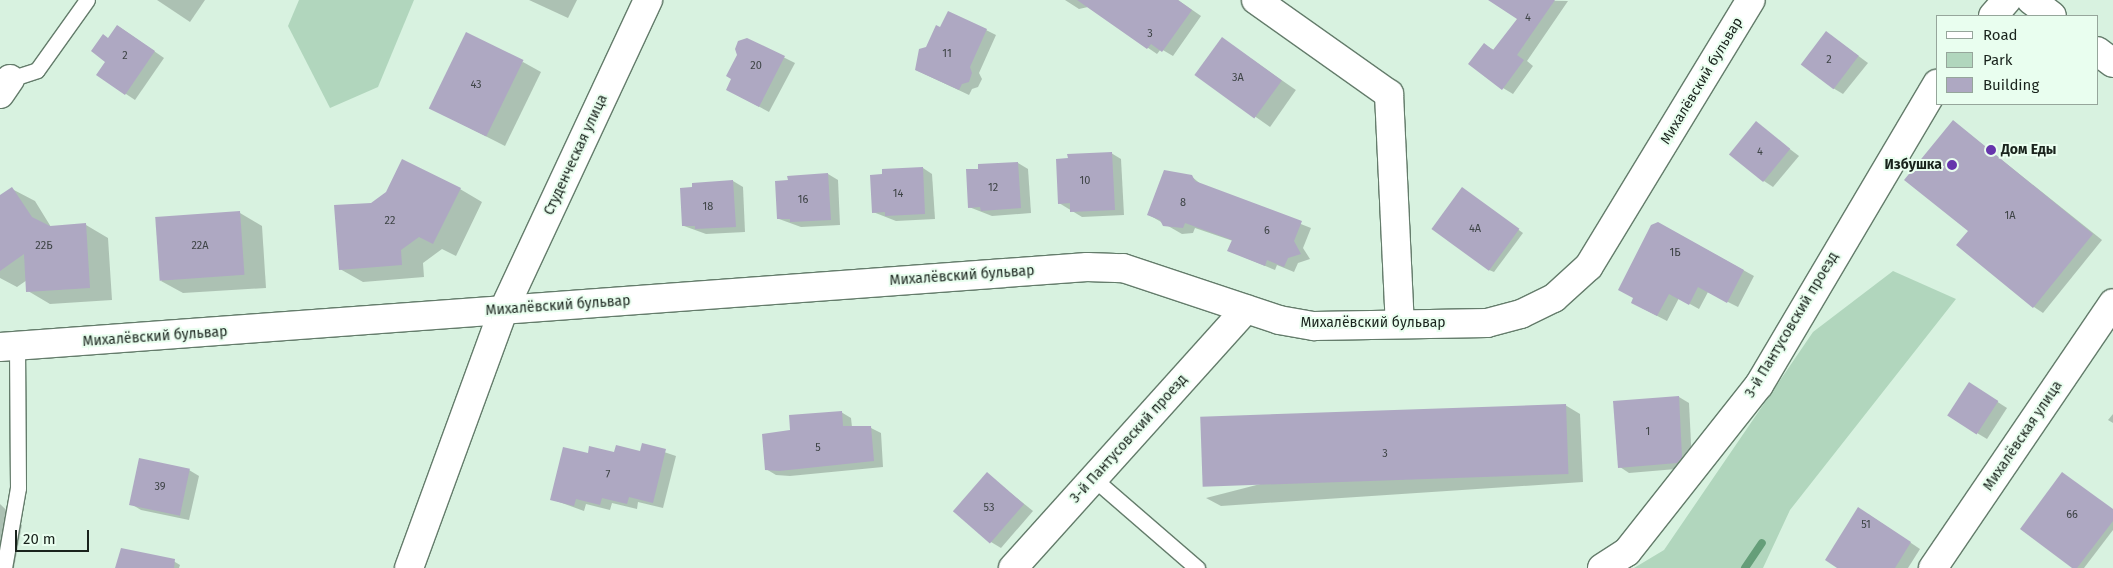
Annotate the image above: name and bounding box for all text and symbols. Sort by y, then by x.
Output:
house number: 4 [1525,11,1531,25]
street label: Михалёвский бульвар [1657,14,1747,148]
legend [1936,15,2098,105]
text: Road [1983,26,2018,44]
house number: 3 [1147,27,1153,41]
house number: 11 [942,47,952,61]
house number: 2 [122,49,128,63]
text: Park [1983,51,2013,69]
house number: 2 [1826,53,1832,67]
house number: 20 [750,59,762,73]
house number: 3А [1232,71,1244,85]
text: Building [1983,76,2039,94]
house number: 43 [470,78,482,92]
street label: Студенческая улица [541,92,611,218]
place label: Дом Еды [2001,142,2057,158]
marker: Дом Еды [1985,144,1997,156]
house number: 4 [1757,145,1763,159]
place label: Избушка [1885,157,1942,173]
marker: Избушка [1946,159,1958,171]
house number: 10 [1080,174,1090,188]
house number: 12 [988,181,998,195]
house number: 14 [893,187,903,201]
house number: 16 [798,193,808,207]
house number: 8 [1180,196,1186,210]
house number: 18 [703,200,713,214]
house number: 1А [2004,209,2016,223]
house number: 22 [385,214,395,228]
house number: 4А [1469,222,1481,236]
house number: 6 [1264,224,1270,238]
house number: 22Б [35,239,53,253]
house number: 22А [191,239,209,253]
house number: 1Б [1669,246,1681,260]
street label: 3-й Пантусовский проезд [1742,249,1842,401]
street label: Михалёвский бульвар [889,263,1035,289]
street label: Михалёвский бульвар [485,293,631,319]
street label: Михалёвский бульвар [1300,315,1446,331]
street label: Михалёвский бульвар [82,324,228,350]
street label: 3-й Пантусовский проезд [1067,371,1191,507]
street label: Михалёвская улица [1980,378,2066,494]
house number: 1 [1646,425,1650,439]
house number: 5 [815,441,821,455]
house number: 3 [1382,447,1388,461]
house number: 7 [606,468,610,482]
house number: 39 [154,480,166,494]
house number: 53 [984,501,994,515]
house number: 66 [2066,508,2078,522]
house number: 51 [1861,518,1871,532]
scale bar [18,520,91,552]
text: 20 m [23,530,56,548]

